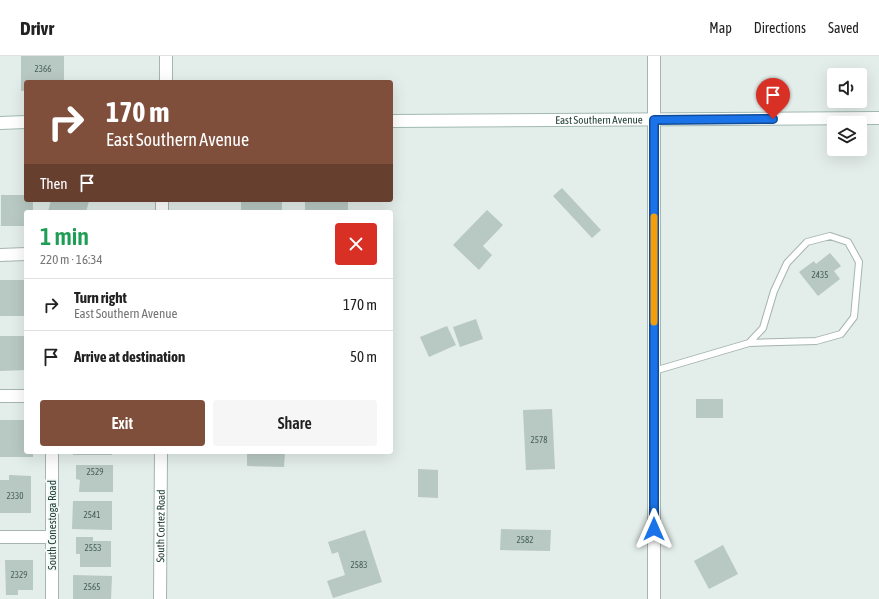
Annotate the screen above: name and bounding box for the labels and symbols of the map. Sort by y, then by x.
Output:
house number: 2366 [35,64,51,74]
pin [756,78,790,119]
street label: East Southern Avenue [555,113,643,126]
house number: 2435 [812,270,828,280]
house number: 2578 [531,435,547,445]
house number: 2529 [87,467,103,477]
street label: South Conestoga Road [46,480,58,570]
street label: South Cortez Road [154,489,167,563]
house number: 2330 [7,491,23,501]
position arrow [633,508,675,550]
house number: 2541 [84,510,100,520]
house number: 2582 [517,535,533,545]
house number: 2553 [85,543,101,553]
house number: 2583 [351,560,367,570]
house number: 2329 [11,570,27,580]
house number: 2565 [84,582,100,592]

